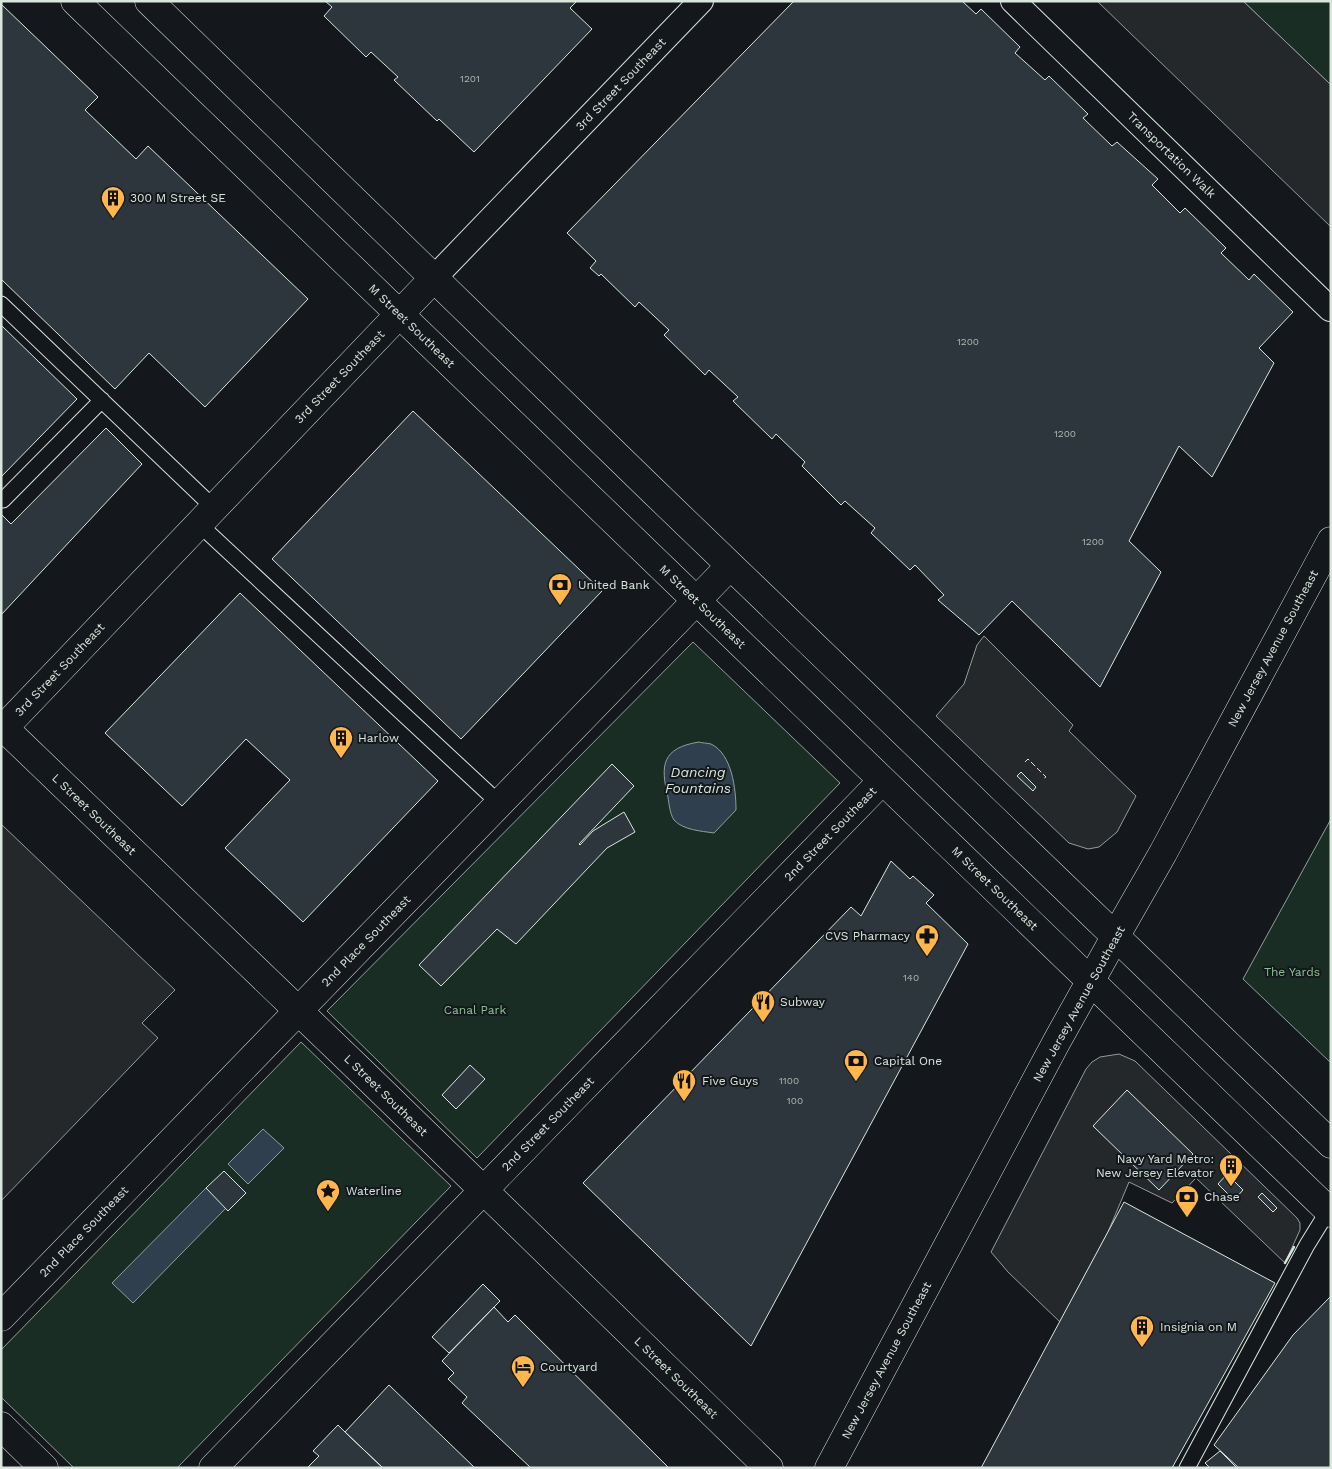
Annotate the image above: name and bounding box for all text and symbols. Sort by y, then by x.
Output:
street label: 3rd Street Southeast [573,35,669,134]
house number: 1201 [460,73,480,84]
street label: Transportation Walk [1124,109,1219,201]
building icon: 300 M Street SE [100,185,126,219]
place label: 300 M Street SE [130,191,226,205]
street label: M Street Southeast [366,281,458,371]
street label: 3rd Street Southeast [292,327,387,426]
house number: 1200 [957,336,979,347]
house number: 1200 [1054,428,1076,439]
house number: 1200 [1082,536,1104,547]
street label: M Street Southeast [656,562,749,651]
street label: New Jersey Avenue Southeast [1225,568,1321,729]
bank icon: United Bank [547,572,573,606]
place label: United Bank [578,578,650,592]
street label: 3rd Street Southeast [12,620,107,719]
building icon: Harlow [328,725,354,759]
place label: Harlow [358,731,399,745]
water label: Dancing Fountains [665,764,731,796]
street label: L Street Southeast [49,771,139,858]
street label: 2nd Street Southeast [781,784,879,884]
street label: M Street Southeast [949,844,1041,933]
street label: 2nd Place Southeast [319,893,413,989]
pharmacy icon: CVS Pharmacy [914,923,940,957]
street label: New Jersey Avenue Southeast [1030,924,1128,1084]
place label: CVS Pharmacy [825,929,911,943]
park label: The Yards [1264,965,1320,979]
house number: 140 [903,972,919,983]
restaurant icon: Subway [750,989,776,1023]
place label: Subway [780,995,826,1009]
park label: Canal Park [444,1003,506,1017]
bank icon: Capital One [843,1048,869,1082]
street label: L Street Southeast [341,1052,431,1139]
place label: Capital One [874,1054,942,1068]
restaurant icon: Five Guys [671,1068,697,1102]
street label: 2nd Street Southeast [499,1074,597,1174]
place label: Five Guys [702,1074,758,1088]
house number: 1100 [779,1075,799,1086]
house number: 100 [787,1095,803,1106]
place label: Navy Yard Metro: New Jersey Elevator [1096,1152,1214,1180]
building icon: Navy Yard Metro: New Jersey Elevator [1218,1153,1244,1187]
place icon: Waterline [315,1178,341,1212]
street label: 2nd Place Southeast [37,1183,131,1280]
place label: Waterline [346,1184,402,1198]
bank icon: Chase [1174,1184,1200,1218]
place label: Chase [1204,1190,1240,1204]
street label: New Jersey Avenue Southeast [839,1279,934,1441]
building icon: Insignia on M [1129,1314,1155,1348]
place label: Insignia on M [1160,1320,1237,1334]
street label: L Street Southeast [631,1334,721,1421]
hotel icon: Courtyard [510,1354,536,1388]
place label: Courtyard [540,1360,597,1374]

